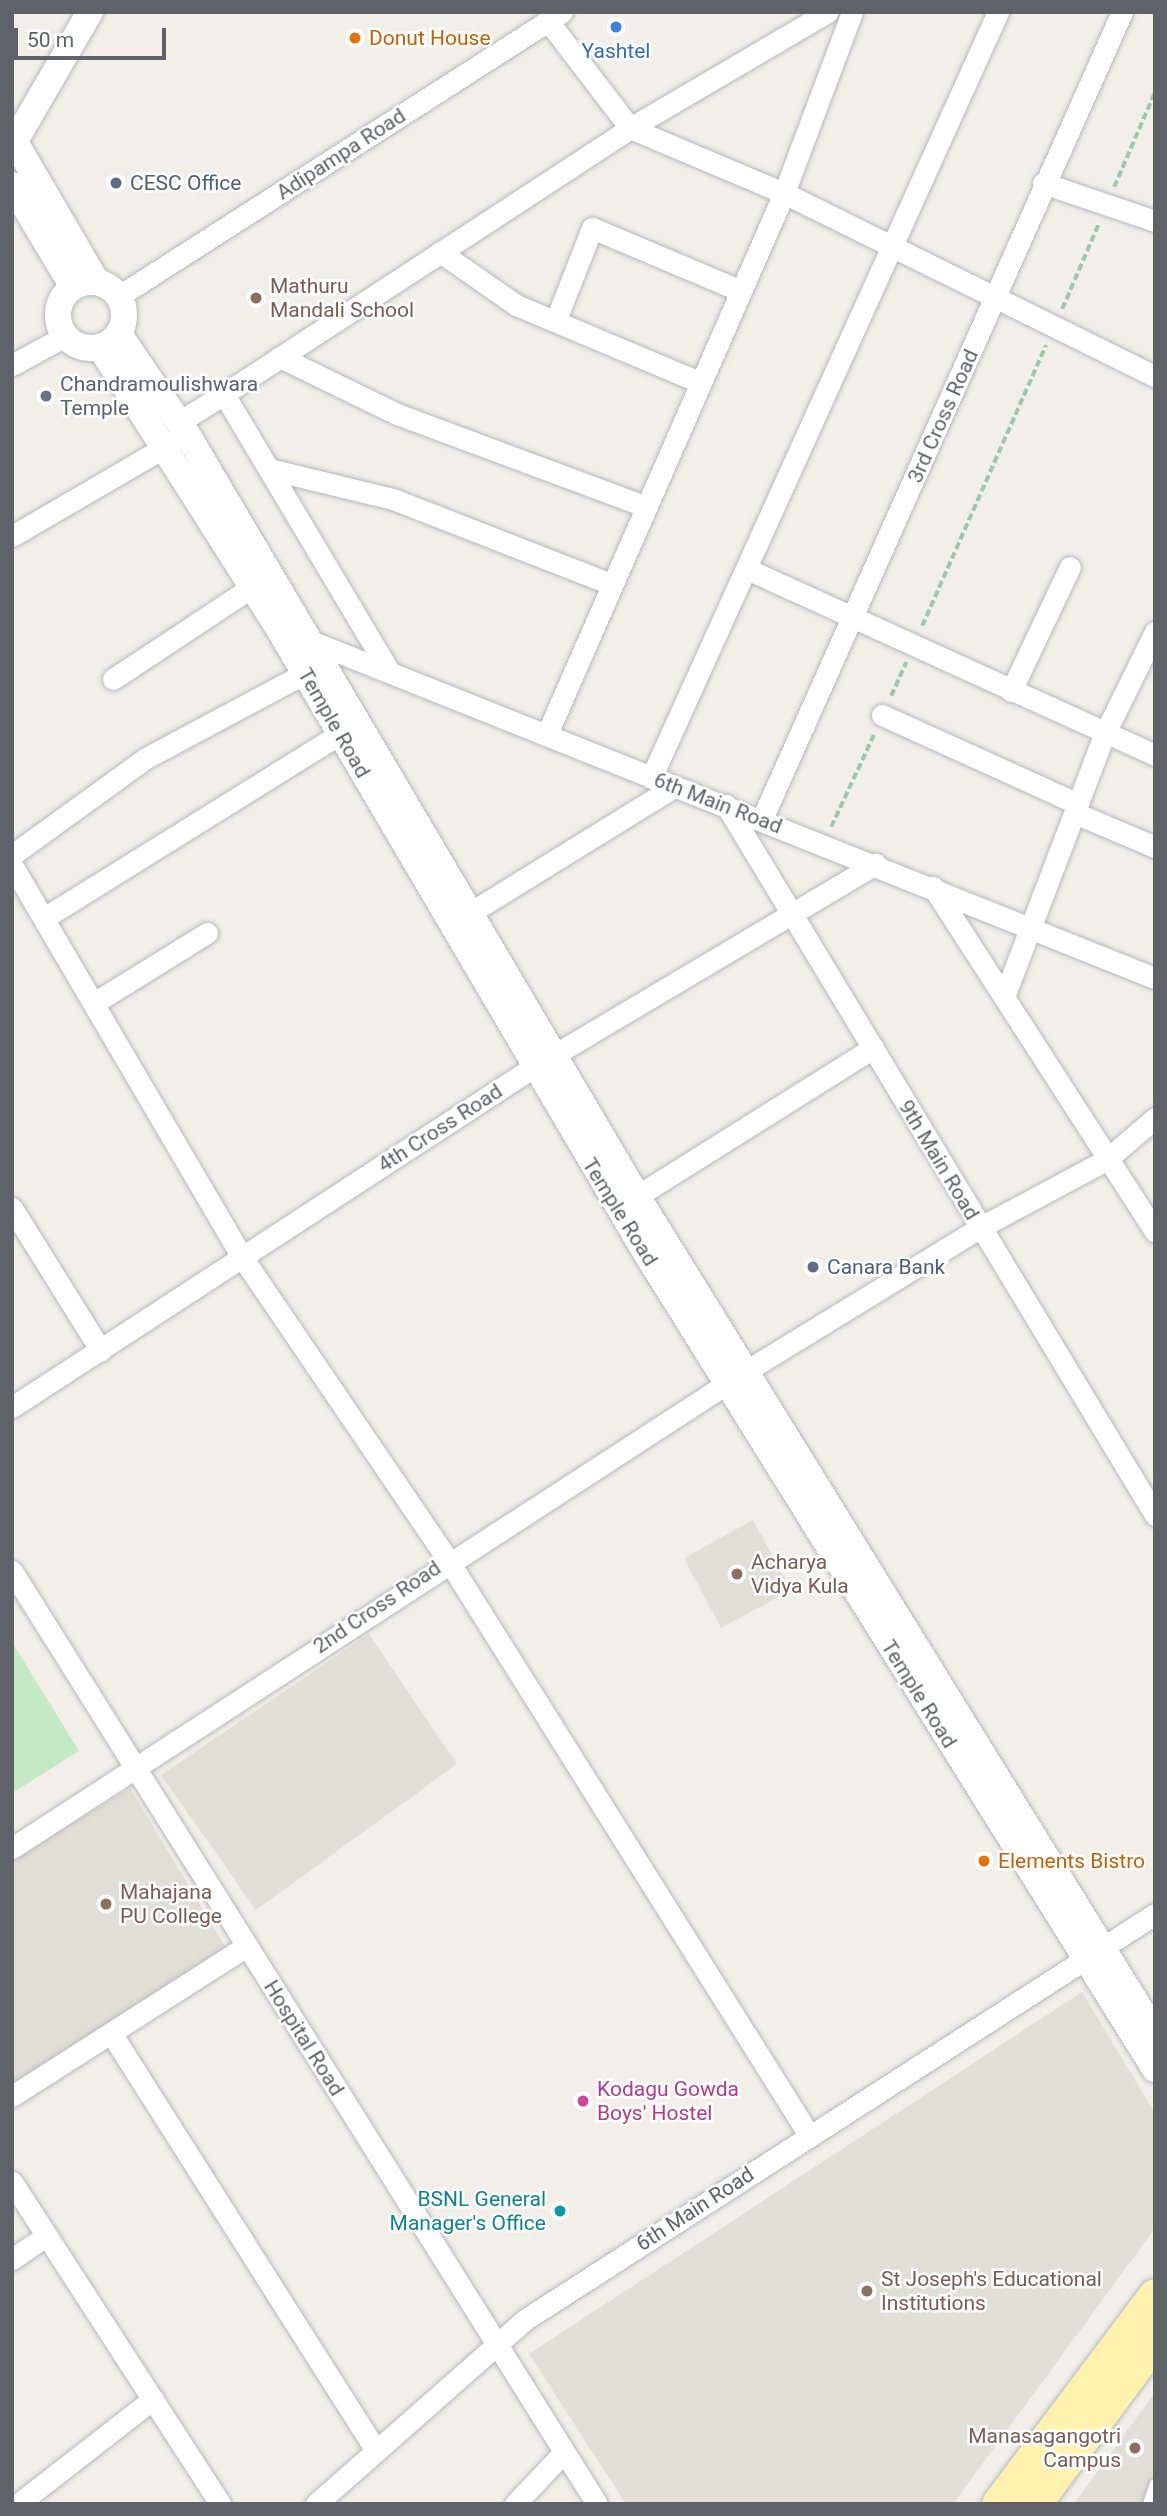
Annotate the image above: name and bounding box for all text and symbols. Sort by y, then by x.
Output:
scale bar [18,14,170,58]
marker: Yashtel [608,19,624,35]
place label: Donut House [369,25,491,51]
text: 50 m [27,28,74,52]
marker: Donut House [347,30,363,46]
place label: Yashtel [582,38,650,64]
street label: Adipampa Road [272,103,410,205]
place label: CESC Office [130,170,241,196]
marker: CESC Office [108,175,124,191]
place label: Mathuru Mandali School [270,273,414,323]
marker: Mathuru Mandali School [248,290,264,306]
street label: 3rd Cross Road [902,345,984,487]
place label: Chandramoulishwara Temple [60,371,258,421]
marker: Chandramoulishwara Temple [38,388,54,404]
street label: Temple Road [292,664,376,782]
street label: 6th Main Road [650,767,786,839]
street label: 4th Cross Road [373,1078,507,1178]
street label: 9th Main Road [893,1096,985,1224]
street label: Temple Road [577,1153,663,1271]
place label: Canara Bank [827,1254,945,1280]
marker: Canara Bank [805,1259,821,1275]
place label: Acharya Vidya Kula [751,1549,849,1599]
street label: 2nd Cross Road [309,1555,445,1659]
marker: Acharya Vidya Kula [729,1566,745,1582]
street label: Temple Road [876,1635,962,1753]
place label: Elements Bistro [998,1848,1145,1874]
marker: Elements Bistro [976,1853,992,1869]
place label: Mahajana PU College [120,1879,222,1929]
marker: Mahajana PU College [98,1896,114,1912]
street label: Hospital Road [258,1976,350,2100]
place label: Kodagu Gowda Boys' Hostel [597,2076,739,2126]
marker: Kodagu Gowda Boys' Hostel [575,2093,591,2109]
street label: 6th Main Road [631,2162,759,2256]
place label: BSNL General Manager's Office [390,2186,546,2236]
marker: BSNL General Manager's Office [552,2203,568,2219]
place label: St Joseph's Educational Institutions [881,2266,1102,2316]
marker: St Joseph's Educational Institutions [859,2283,875,2299]
place label: Manasagangotri Campus [968,2423,1121,2473]
marker: Manasagangotri Campus [1127,2440,1143,2456]

